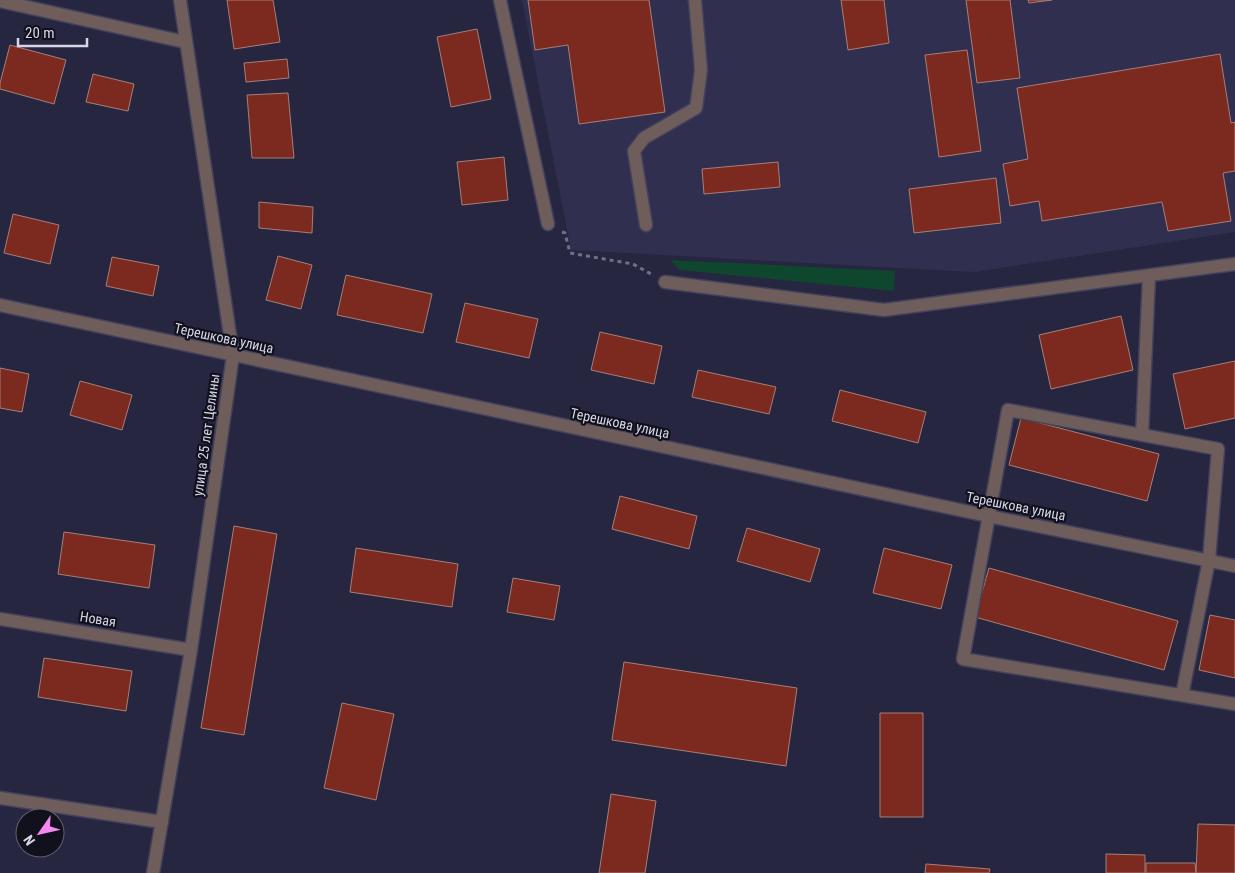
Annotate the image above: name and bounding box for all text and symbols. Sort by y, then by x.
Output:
scale bar [18,15,86,47]
text: 20 m [25,24,55,42]
street label: Терешкова улица [173,320,275,356]
street label: улица 25 лет Целины [189,373,223,497]
street label: Терешкова улица [569,405,671,441]
street label: Терешкова улица [965,489,1067,523]
street label: Новая [79,608,117,630]
north arrow [15,808,65,858]
text: N [20,832,38,848]

